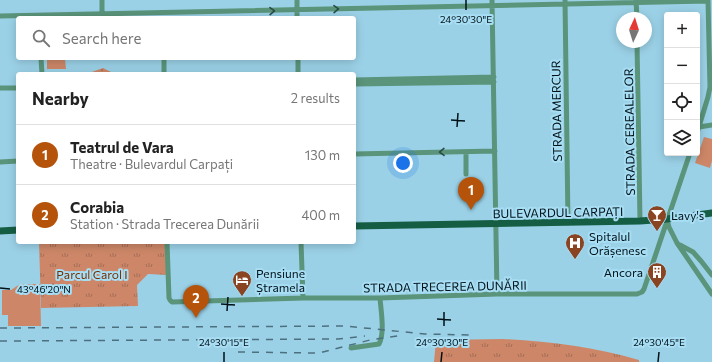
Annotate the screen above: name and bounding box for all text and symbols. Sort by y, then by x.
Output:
one-way arrow [333,5,339,13]
one-way arrow [269,7,275,15]
north arrow [616,12,652,48]
map controls [664,12,700,156]
button: + [664,12,700,48]
text: 24°30'30"E [440,13,492,25]
search box [16,16,356,60]
icon: search [30,27,52,49]
text: Search here [62,29,141,47]
button: − [664,48,700,84]
street label: STRADA MERCUR [548,60,564,162]
street label: STRADA CEREALELOR [621,68,637,196]
button: locate [664,84,700,120]
text: Nearby [32,88,89,109]
text: 2 results [291,90,340,106]
button: layers [664,120,700,156]
text: Teatrul de Vara [70,138,174,156]
text: 1 [42,147,48,163]
text: 130 m [305,147,340,163]
one-way arrow [439,148,445,156]
your location [393,153,413,173]
text: Theatre · Bulevardul Carpați [70,156,233,172]
pin: 1 [458,177,484,210]
text: Corabia [70,198,124,216]
street label: BULEVARDUL CARPAȚI [493,204,623,222]
bar icon: Lavy's [646,204,668,232]
text: 2 [41,207,49,223]
text: 400 m [301,207,340,223]
place label: Lavy's [671,208,704,222]
text: Station · Strada Trecerea Dunării [70,216,259,232]
place label: Spitalul Orășenesc [589,229,646,258]
hospital icon: Spitalul Orășenesc [564,232,586,260]
building icon: Ancora [646,261,668,289]
place label: Ancora [604,265,643,279]
place label: Pensiune Ștramela [256,266,305,295]
park label: Parcul Carol I [56,267,128,281]
hotel icon: Pensiune Ștramela [231,269,253,297]
street label: STRADA TRECEREA DUNĂRII [363,278,527,294]
text: 43°46'20"N [17,283,71,295]
pin: 2 [183,285,209,318]
text: 24°30'15"E [199,336,249,348]
text: 24°30'30"E [416,336,468,348]
text: 24°30'45"E [633,336,685,348]

